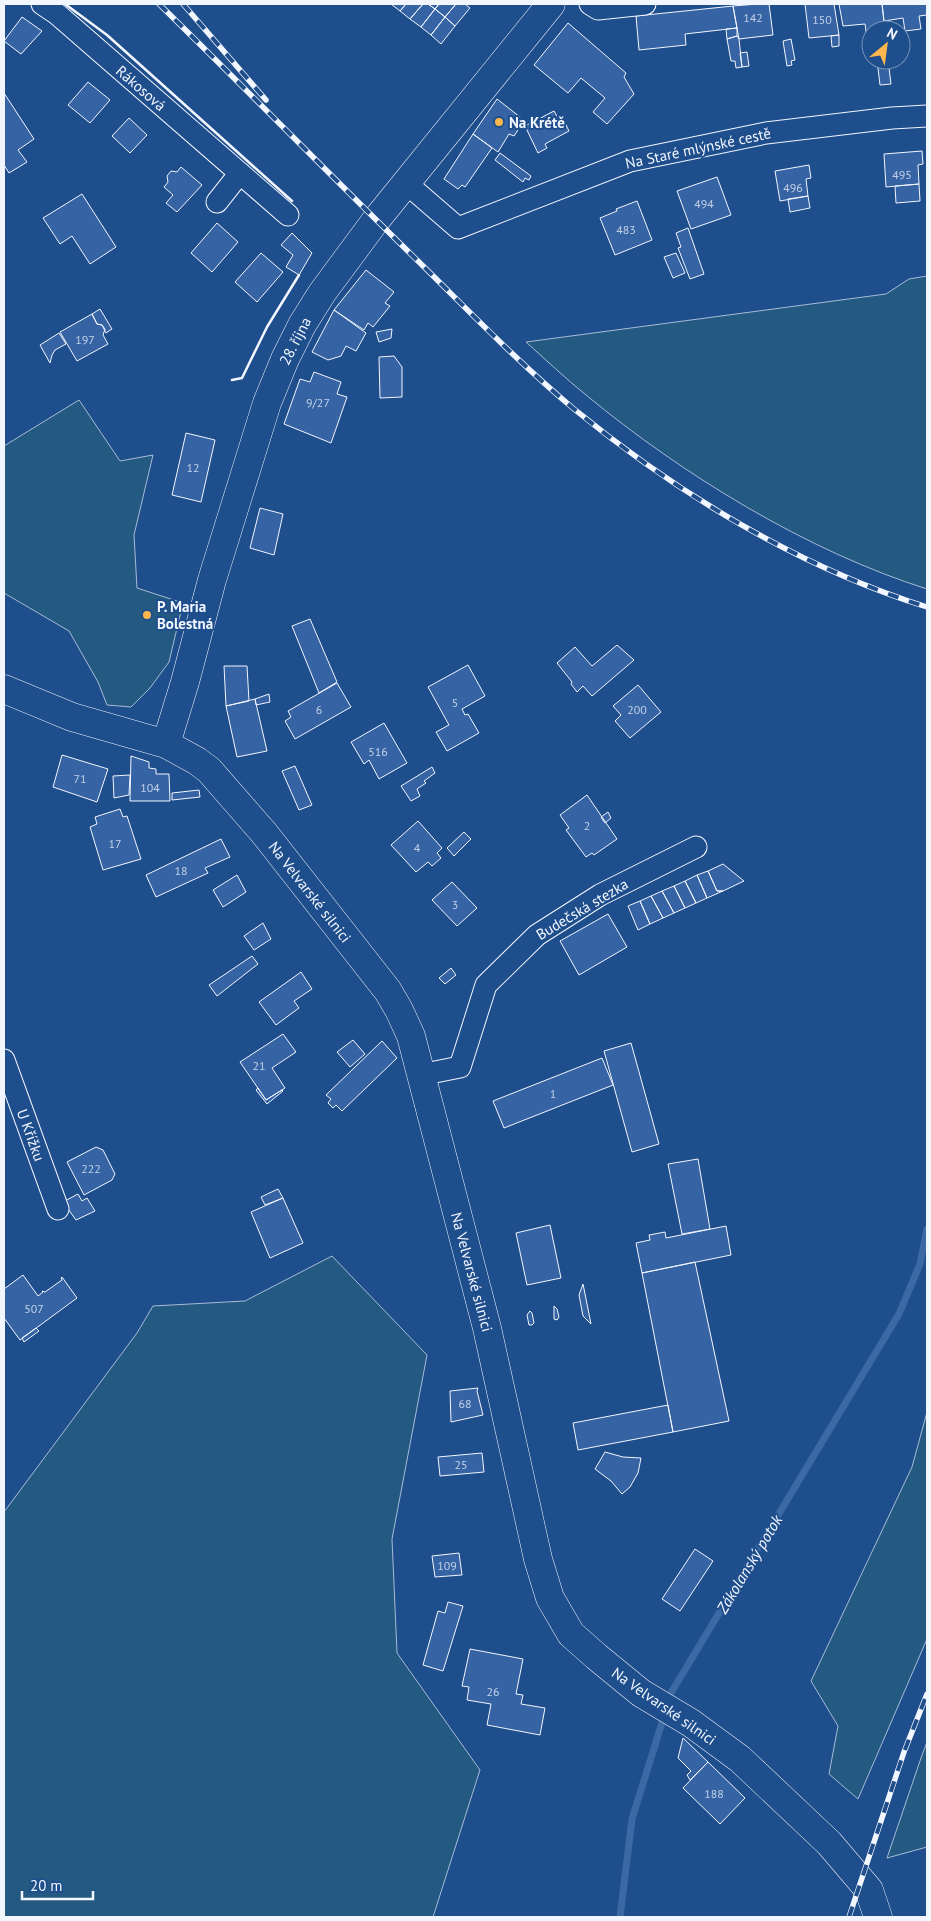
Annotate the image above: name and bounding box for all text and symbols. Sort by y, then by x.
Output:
house number: 142 [743,10,763,25]
house number: 150 [812,12,832,27]
north arrow [861,20,911,70]
text: N [884,24,901,44]
street label: Rákosová [112,61,170,115]
place label: Na Krétě [509,113,565,132]
marker: Na Krétě [493,116,505,128]
street label: Na Staré mlýnské cestě [623,123,773,173]
house number: 495 [892,167,912,182]
house number: 496 [783,180,803,195]
house number: 494 [694,196,714,211]
house number: 483 [616,222,636,237]
street label: 28. října [275,314,315,368]
house number: 197 [75,332,95,347]
house number: 9/27 [306,395,330,410]
house number: 12 [186,460,200,475]
place label: P. Maria Bolestná [157,597,213,633]
marker: P. Maria Bolestná [141,609,153,621]
house number: 5 [452,695,458,710]
house number: 6 [316,702,322,717]
house number: 200 [627,702,647,717]
house number: 516 [368,744,388,759]
house number: 71 [73,771,87,786]
house number: 104 [140,780,160,795]
house number: 2 [584,818,590,833]
house number: 17 [108,836,122,851]
street label: Na Velvarské silnici [265,838,355,946]
house number: 4 [414,840,421,855]
house number: 18 [174,863,188,878]
street label: Budečská stezka [532,874,632,944]
house number: 3 [452,897,458,912]
house number: 21 [252,1058,266,1073]
house number: 1 [550,1086,556,1101]
street label: U Křížku [13,1106,49,1164]
house number: 222 [81,1161,101,1176]
street label: Na Velvarské silnici [447,1210,497,1334]
house number: 507 [24,1301,44,1316]
house number: 68 [458,1396,472,1411]
house number: 25 [454,1457,468,1472]
water label: Zákolanský potok [711,1510,787,1618]
house number: 109 [437,1558,457,1573]
street label: Na Velvarské silnici [608,1663,720,1749]
house number: 26 [486,1684,500,1699]
house number: 188 [704,1786,724,1801]
scale bar [22,1868,94,1900]
text: 20 m [30,1876,63,1895]

